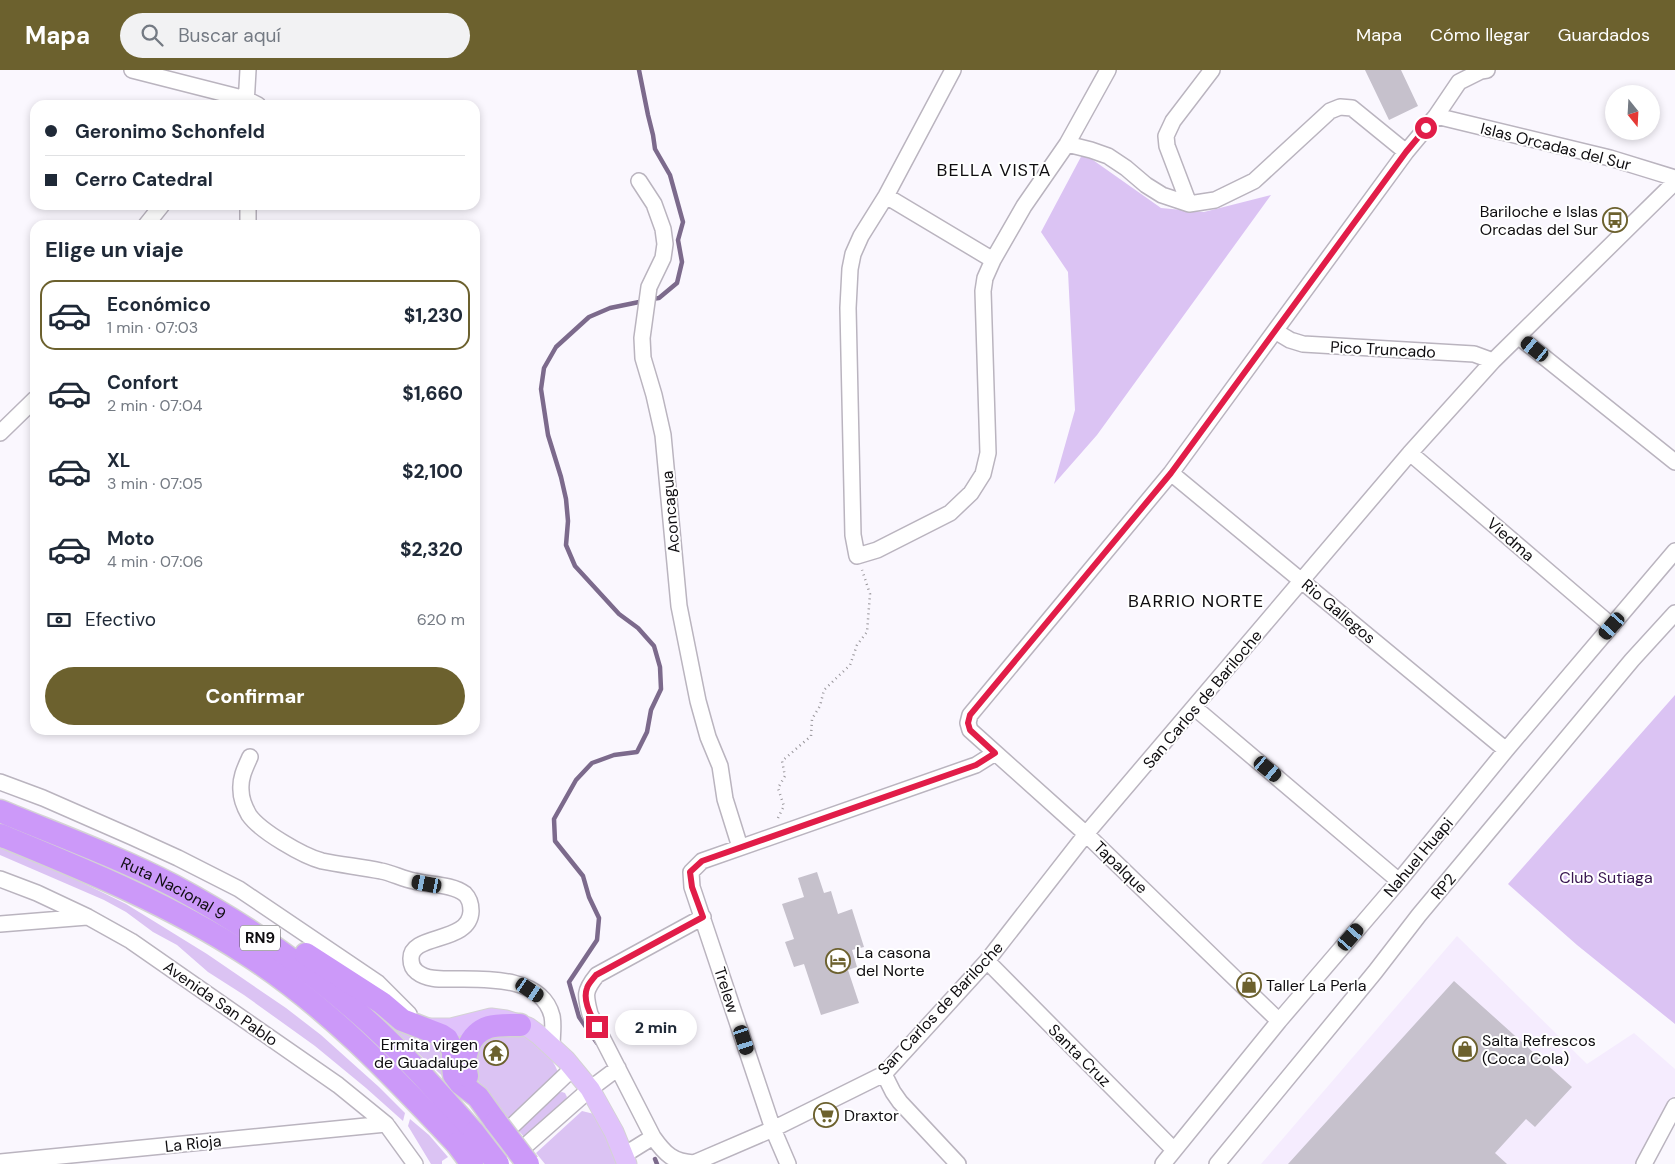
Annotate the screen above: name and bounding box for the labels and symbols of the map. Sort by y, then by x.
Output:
north arrow [1605,85,1660,140]
route start [1415,117,1437,139]
street label: Islas Orcadas del Sur [1478,118,1633,175]
district label: BELLA VISTA [937,158,1051,182]
place label: Bariloche e Islas Orcadas del Sur [1480,201,1598,240]
bus stop icon: Bariloche e Islas Orcadas del Sur [1602,207,1628,233]
car [1518,334,1551,364]
street label: Pico Truncado [1330,336,1436,363]
street label: Aconcagua [656,470,685,554]
street label: Viedma [1482,513,1539,566]
street label: Rio Gallegos [1297,574,1380,648]
district label: BARRIO NORTE [1128,589,1264,613]
car [1596,610,1627,642]
street label: San Carlos de Bariloche [1138,626,1267,773]
car [1251,754,1284,784]
street label: Nahuel Huapi [1379,813,1458,901]
street label: Tapalque [1089,837,1152,898]
street label: Ruta Nacional 9 [118,852,230,924]
park label: Club Sutiaga [1559,867,1653,888]
street label: RP2 [1426,869,1460,904]
car [410,874,443,894]
car [1335,921,1366,953]
road number: RN9 [240,926,280,950]
street label: San Carlos de Bariloche [873,937,1008,1079]
place label: La casona del Norte [856,942,931,981]
hotel icon: La casona del Norte [825,948,851,974]
street label: Avenida San Pablo [159,956,282,1051]
street label: Trelew [709,964,744,1016]
shop icon: Taller La Perla [1236,972,1262,998]
car [513,975,546,1005]
place label: Taller La Perla [1266,975,1366,996]
callout: 2 min [614,1010,697,1044]
route end [586,1016,608,1038]
street label: Santa Cruz [1044,1020,1115,1091]
car [732,1023,755,1057]
place label: Salta Refrescos (Coca Cola) [1482,1030,1596,1069]
place label: Ermita virgen de Guadalupe [374,1034,478,1073]
shop icon: Salta Refrescos (Coca Cola) [1452,1036,1478,1062]
temple icon: Ermita virgen de Guadalupe [483,1040,509,1066]
supermarket icon: Draxtor [813,1102,839,1128]
place label: Draxtor [844,1105,899,1126]
street label: La Rioja [164,1130,222,1157]

